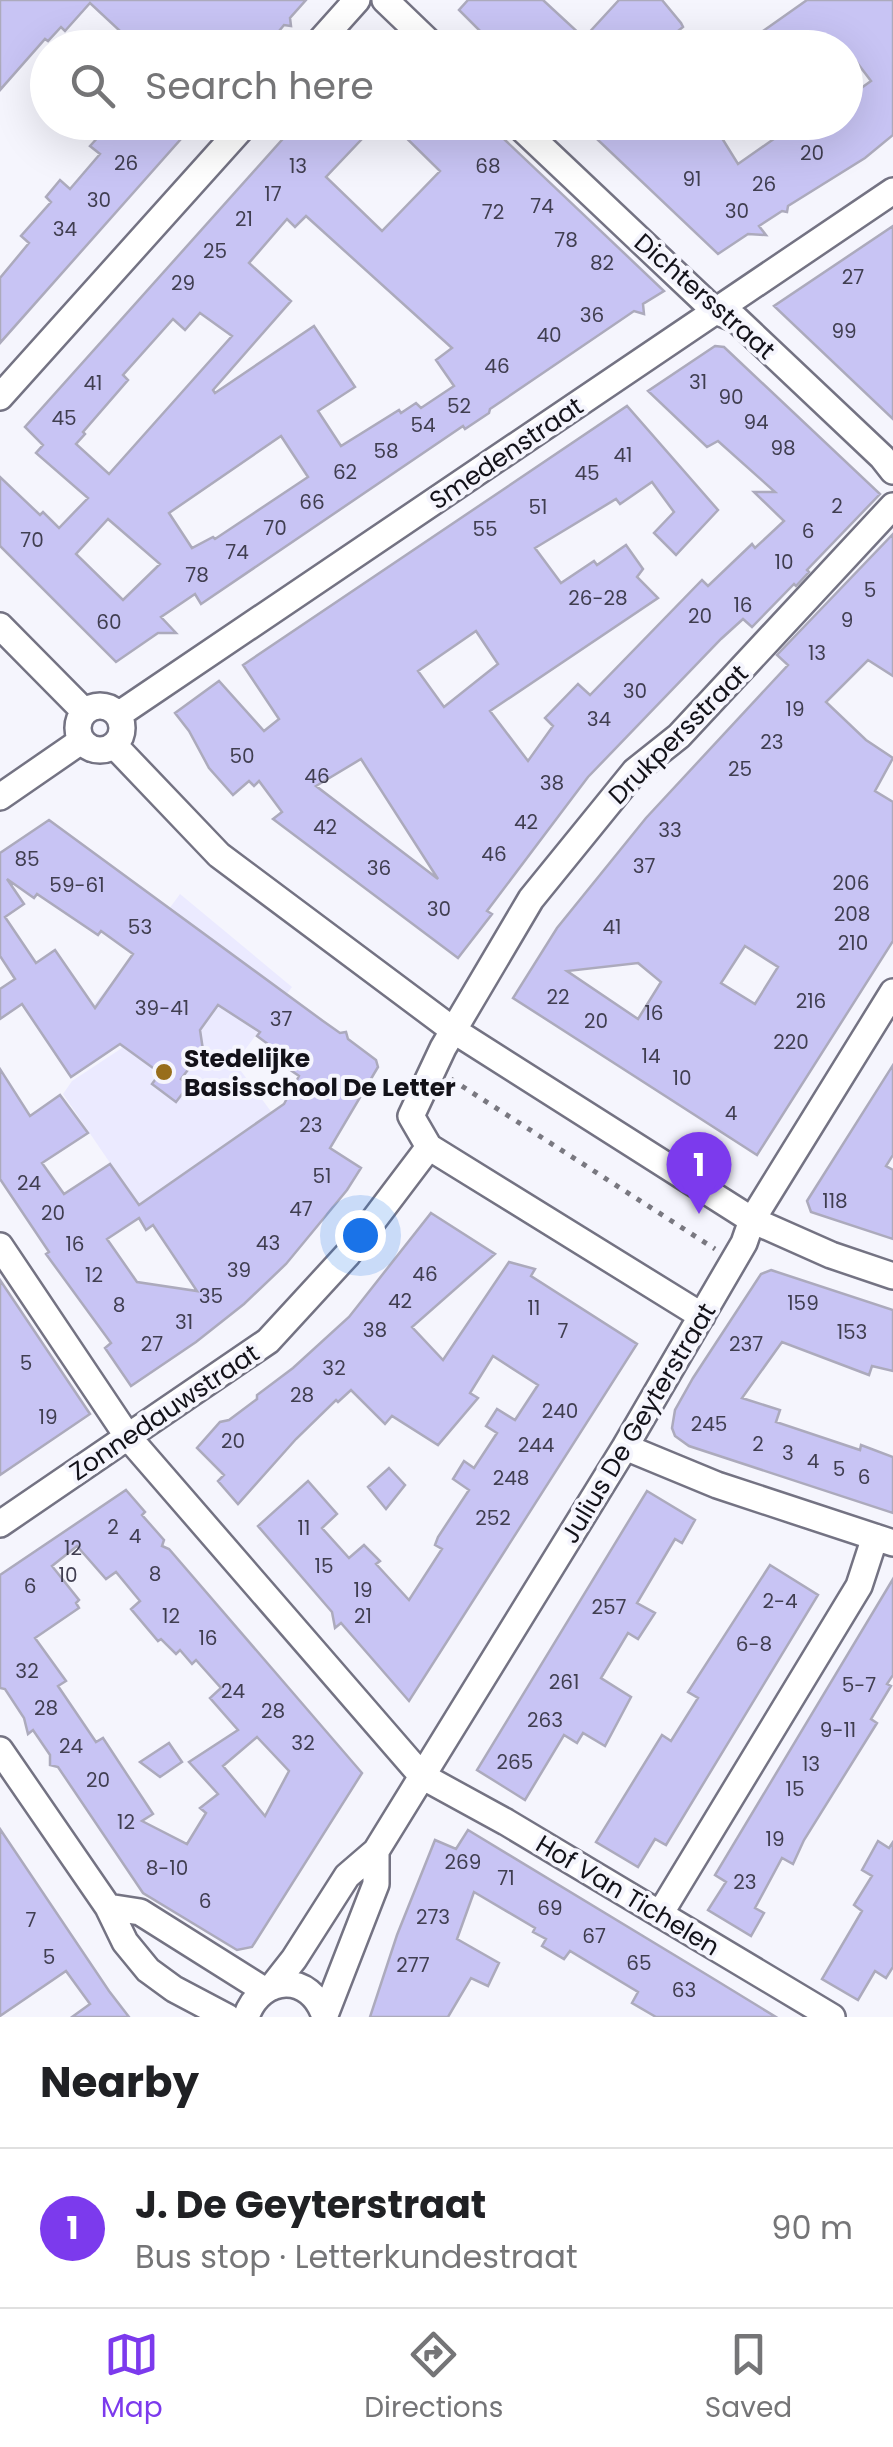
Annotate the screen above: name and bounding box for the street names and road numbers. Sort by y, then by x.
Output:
street label: Dichtersstraat [627,225,783,367]
street label: Smedenstraat [422,389,590,518]
street label: Drukpersstraat [601,657,756,812]
street label: Julius De Geyterstraat [553,1297,724,1550]
street label: Zonnedauwstraat [63,1336,266,1489]
street label: Hof Van Tichelen [529,1827,726,1964]

